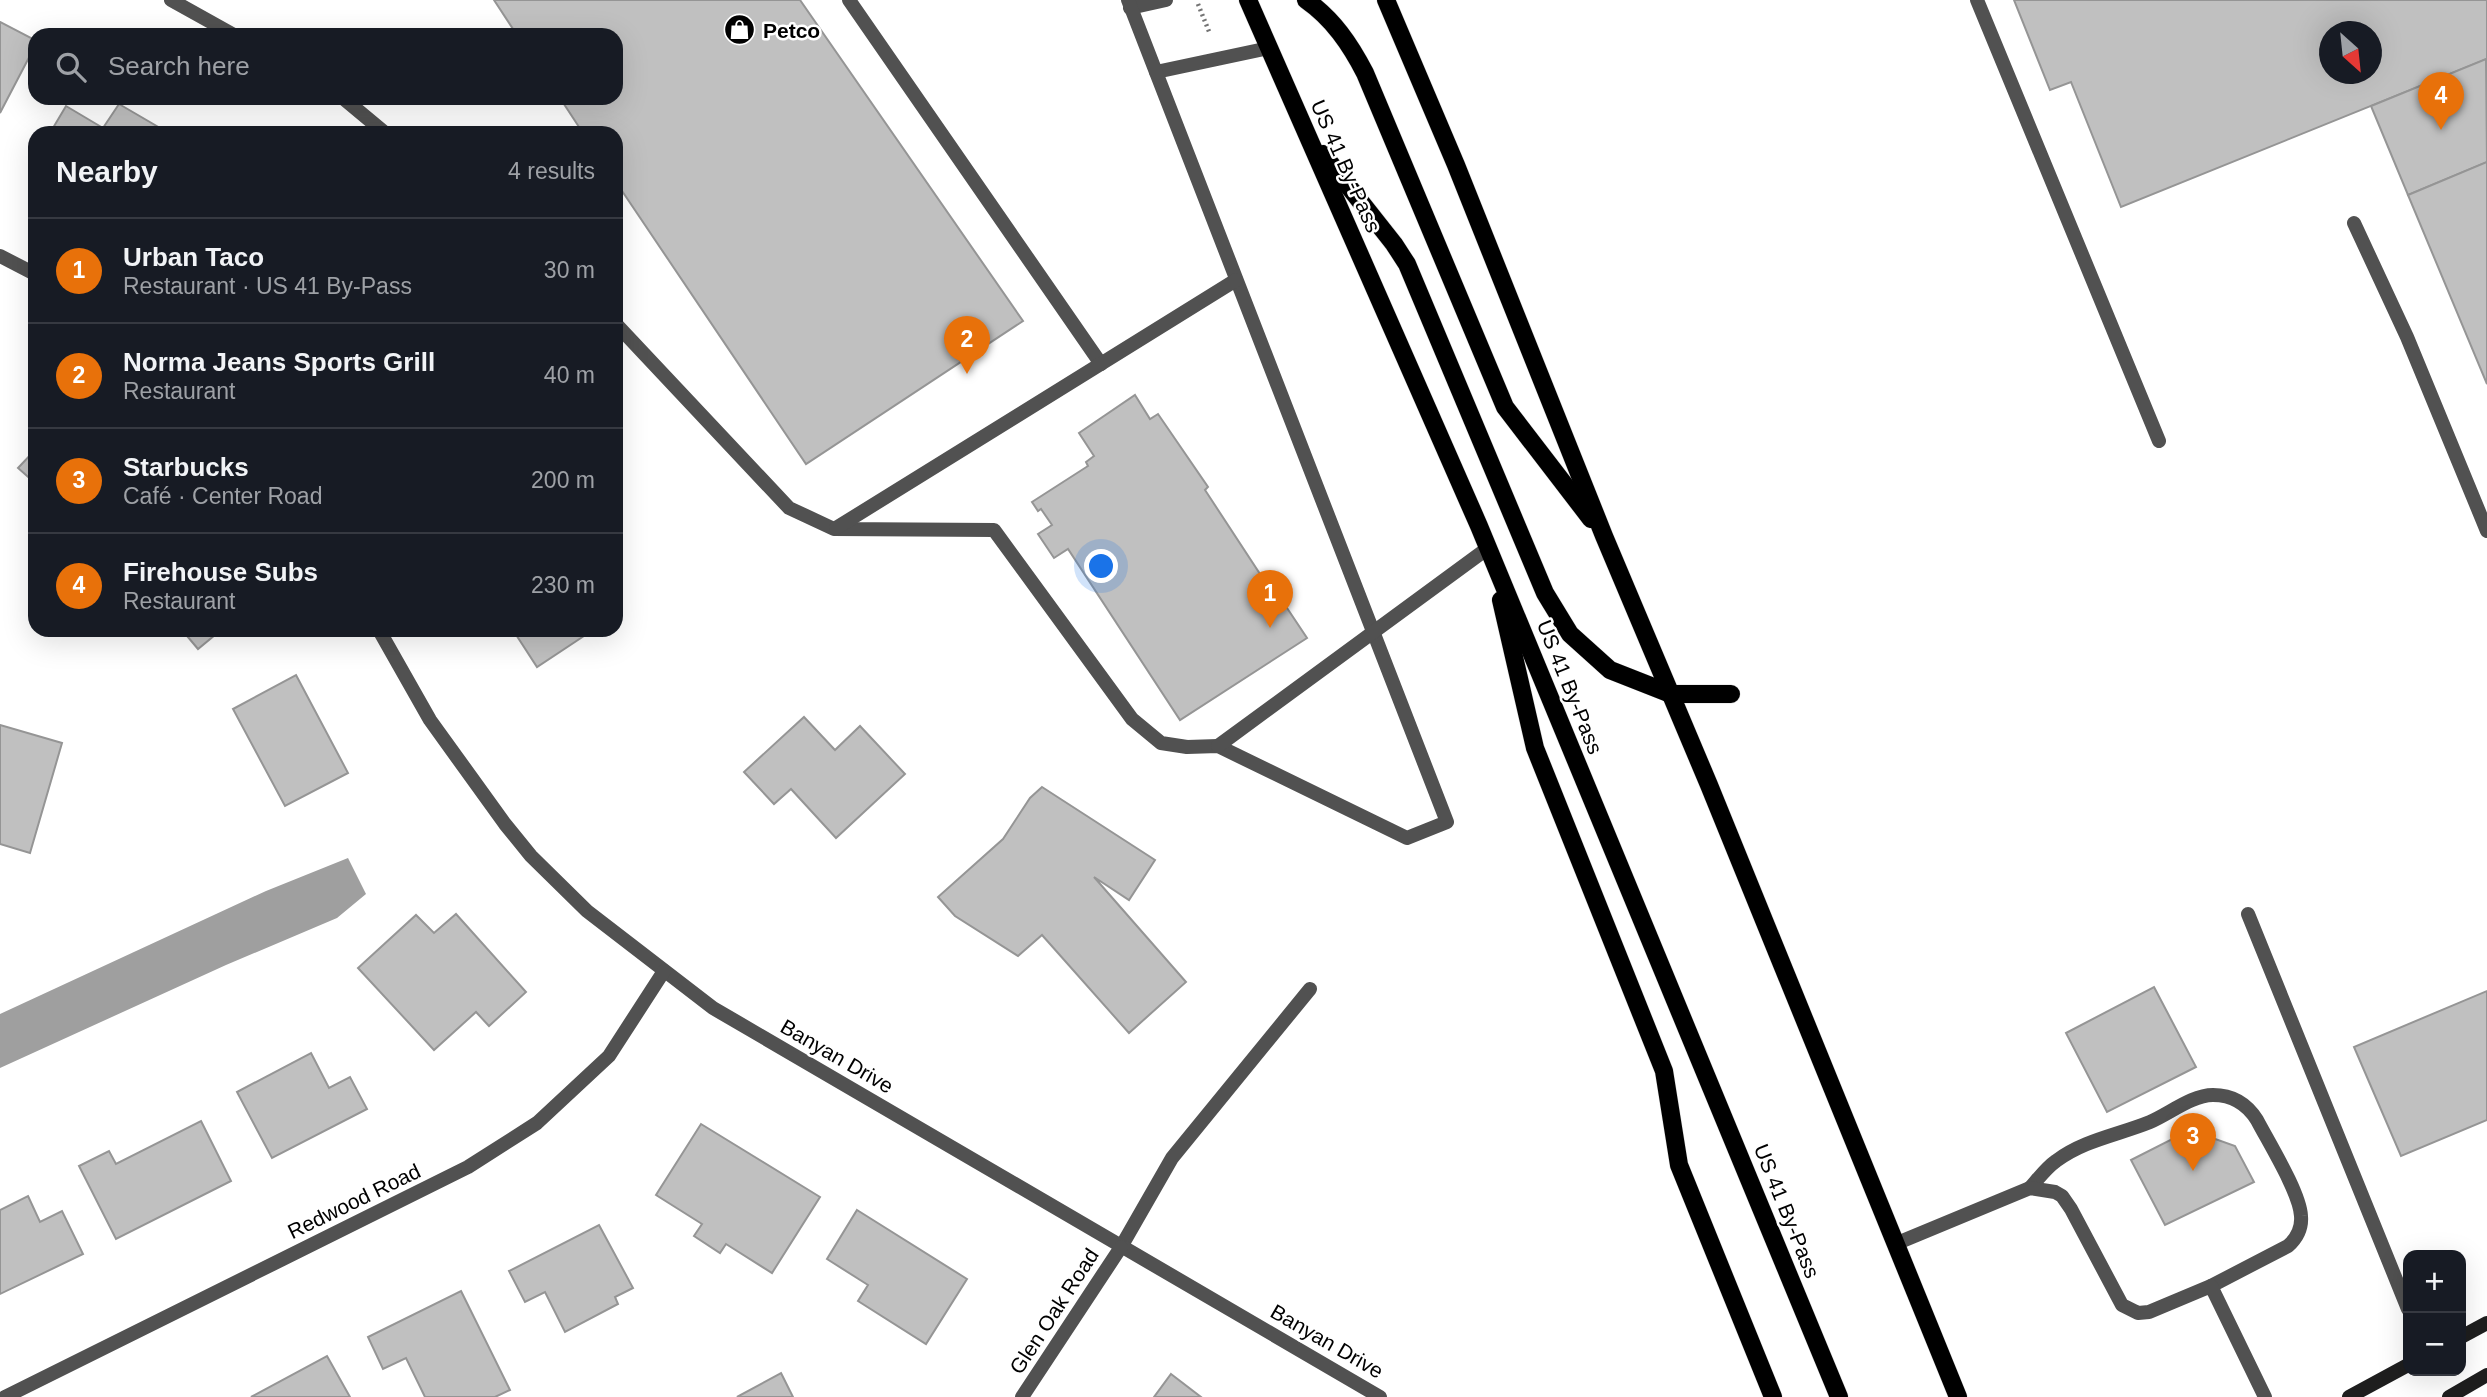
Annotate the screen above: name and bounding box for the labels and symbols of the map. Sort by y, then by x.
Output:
shop icon: Petco [723,13,757,47]
place label: Petco [763,19,820,42]
north arrow [2319,21,2382,84]
pin: 4 [2418,72,2464,130]
street label: US 41 By-Pass [1307,96,1385,236]
pin: 2 [944,316,990,374]
your location [1084,549,1118,583]
pin: 1 [1247,570,1293,628]
street label: US 41 By-Pass [1533,617,1607,757]
street label: Banyan Drive [777,1015,897,1097]
pin: 3 [2170,1113,2216,1171]
street label: US 41 By-Pass [1750,1141,1824,1281]
street label: Redwood Road [284,1159,424,1243]
street label: Glen Oak Road [1005,1244,1103,1378]
street label: Banyan Drive [1267,1300,1387,1382]

